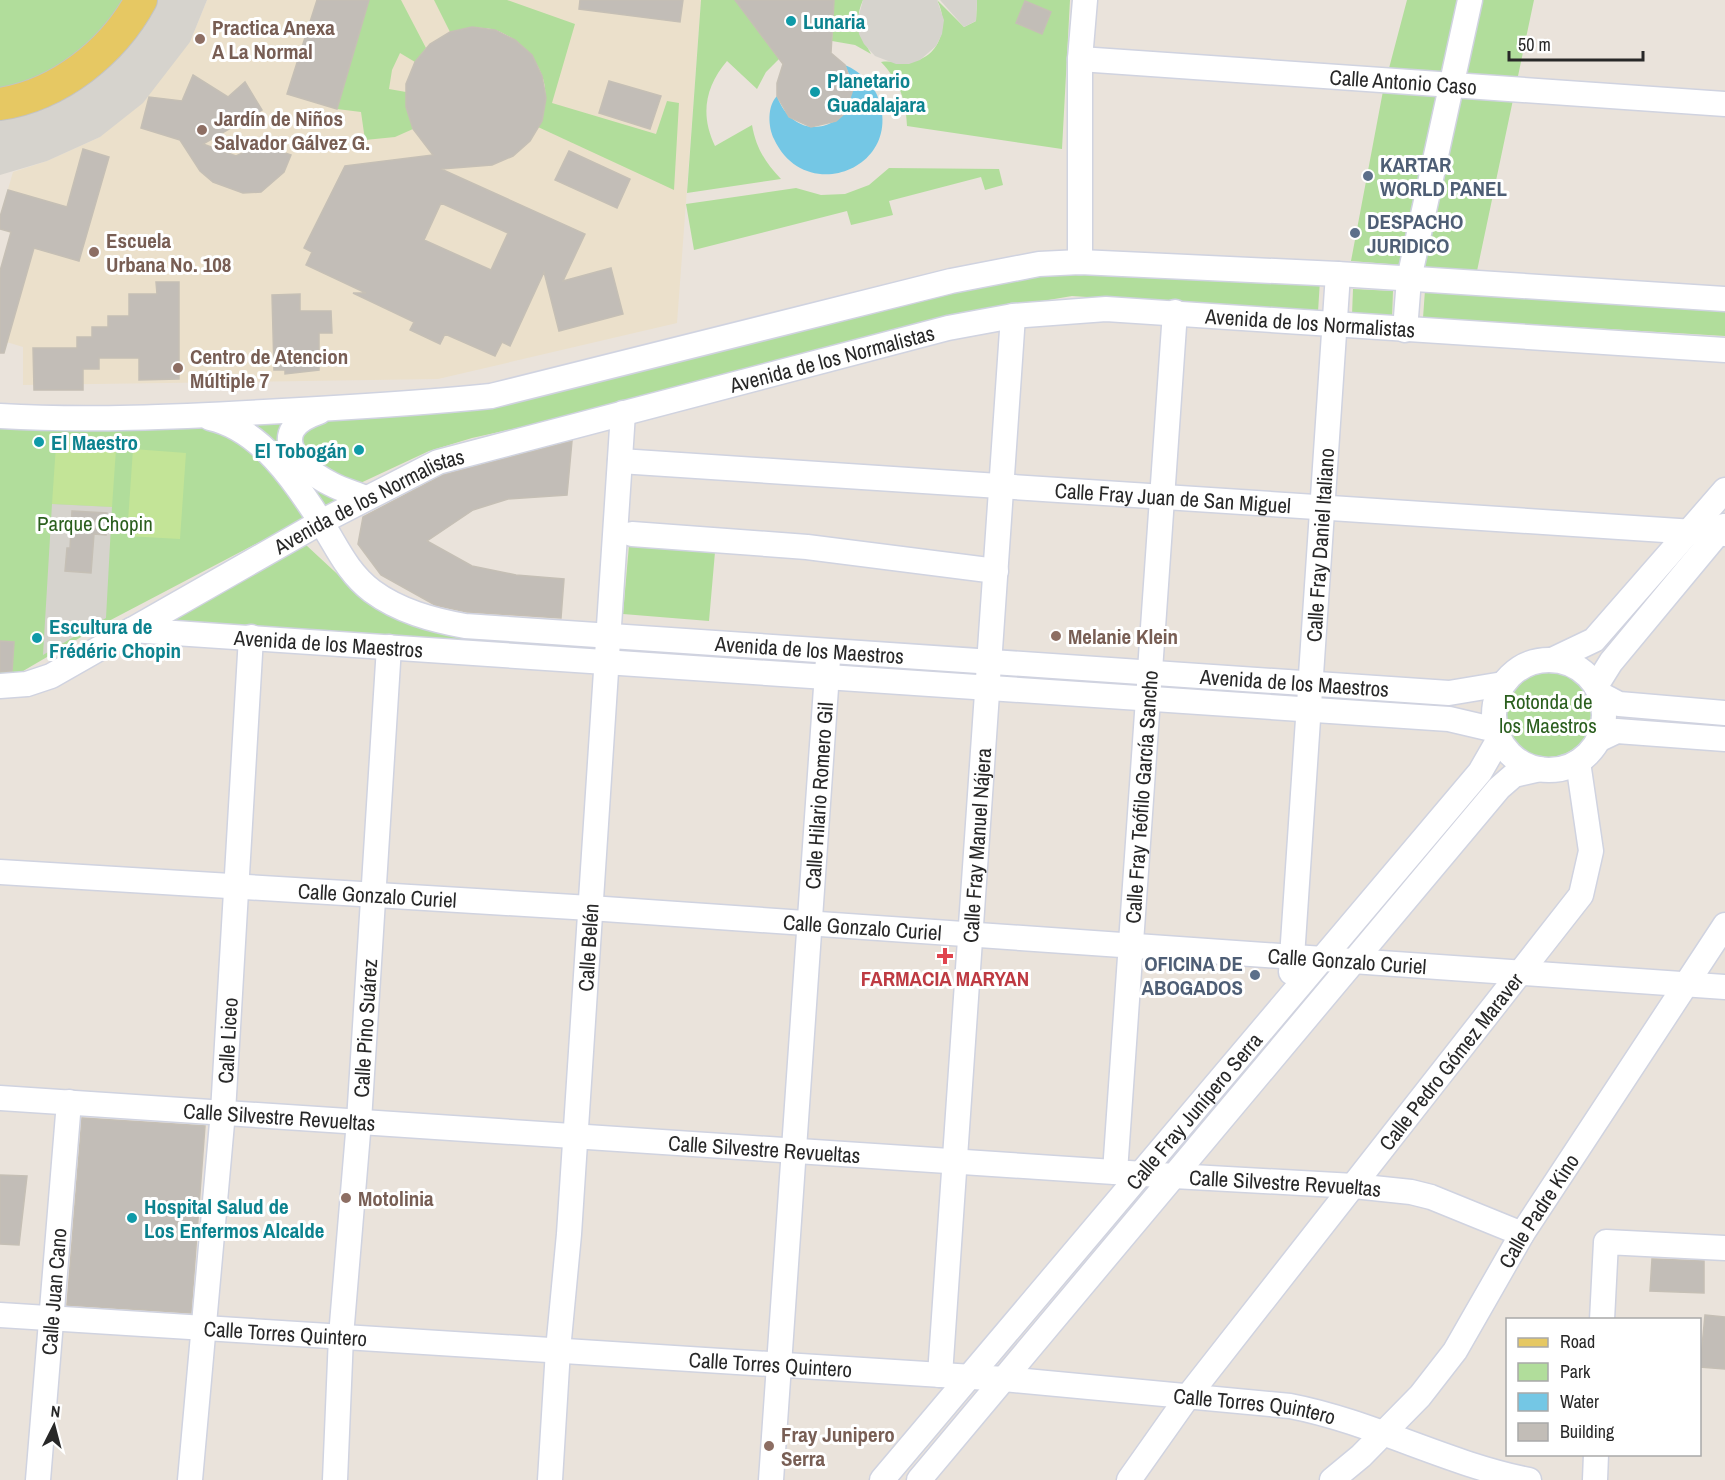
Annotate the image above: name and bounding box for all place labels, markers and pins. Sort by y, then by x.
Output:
place label: Lunaria [803,7,866,36]
place label: Practica Anexa A La Normal [212,13,335,66]
marker: Lunaria [784,14,798,28]
marker: Practica Anexa A La Normal [193,32,207,46]
place label: Planetario Guadalajara [827,66,926,119]
marker: Planetario Guadalajara [808,85,822,99]
place label: Jardín de Niños Salvador Gálvez G. [214,104,370,157]
marker: Jardín de Niños Salvador Gálvez G. [195,123,209,137]
place label: KARTAR WORLD PANEL [1380,150,1507,203]
marker: KARTAR WORLD PANEL [1361,169,1375,183]
place label: DESPACHO JURIDICO [1367,207,1463,260]
place label: Escuela Urbana No. 108 [106,226,231,279]
marker: DESPACHO JURIDICO [1348,226,1362,240]
marker: Escuela Urbana No. 108 [87,245,101,259]
place label: Centro de Atencion Múltiple 7 [190,342,348,395]
marker: Centro de Atencion Múltiple 7 [171,361,185,375]
place label: El Maestro [51,428,138,457]
marker: El Maestro [32,435,46,449]
place label: El Tobogán [254,436,347,465]
marker: El Tobogán [352,443,366,457]
place label: Escultura de Frédéric Chopin [49,612,181,665]
place label: Melanie Klein [1068,622,1178,651]
marker: Melanie Klein [1049,629,1063,643]
marker: Escultura de Frédéric Chopin [30,631,44,645]
marker: FARMACIA MARYAN [938,949,952,963]
place label: OFICINA DE ABOGADOS [1142,949,1243,1002]
place label: FARMACIA MARYAN [861,964,1029,993]
marker: OFICINA DE ABOGADOS [1248,968,1262,982]
place label: Motolinia [358,1184,434,1213]
marker: Motolinia [339,1191,353,1205]
place label: Hospital Salud de Los Enfermos Alcalde [144,1192,324,1245]
marker: Hospital Salud de Los Enfermos Alcalde [125,1211,139,1225]
place label: Fray Junipero Serra [781,1420,895,1473]
marker: Fray Junipero Serra [762,1439,776,1453]

